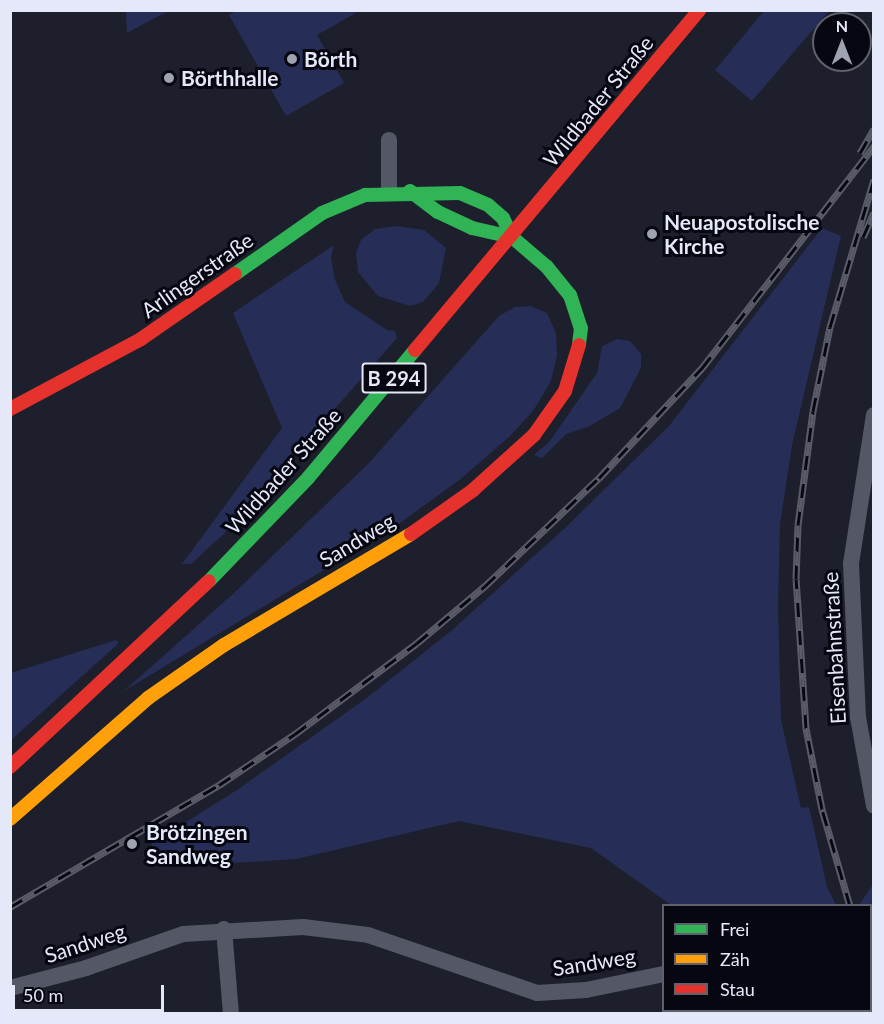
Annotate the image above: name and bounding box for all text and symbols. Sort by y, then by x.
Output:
north arrow [812,12,872,72]
text: N [836,16,848,35]
street label: Wildbader Straße [538,30,658,172]
place label: Börth [304,46,357,72]
marker: Börth [285,52,299,66]
place label: Börthhalle [181,65,278,91]
marker: Börthhalle [162,71,176,85]
place label: Neuapostolische Kirche [664,209,820,259]
street label: Arlingerstraße [136,227,258,323]
marker: Neuapostolische Kirche [645,227,659,241]
road number: B 294 [361,361,427,395]
street label: Wildbader Straße [220,403,346,539]
street label: Sandweg [315,508,399,572]
street label: Eisenbahnstraße [817,571,851,725]
place label: Brötzingen Sandweg [146,819,248,869]
marker: Brötzingen Sandweg [123,835,141,853]
legend [662,904,872,1012]
street label: Sandweg [41,918,129,968]
text: Frei [720,918,749,940]
street label: Sandweg [551,943,637,981]
text: Zäh [720,948,750,970]
scale bar [15,973,166,1011]
text: Stau [720,978,755,1000]
text: 50 m [23,984,63,1006]

